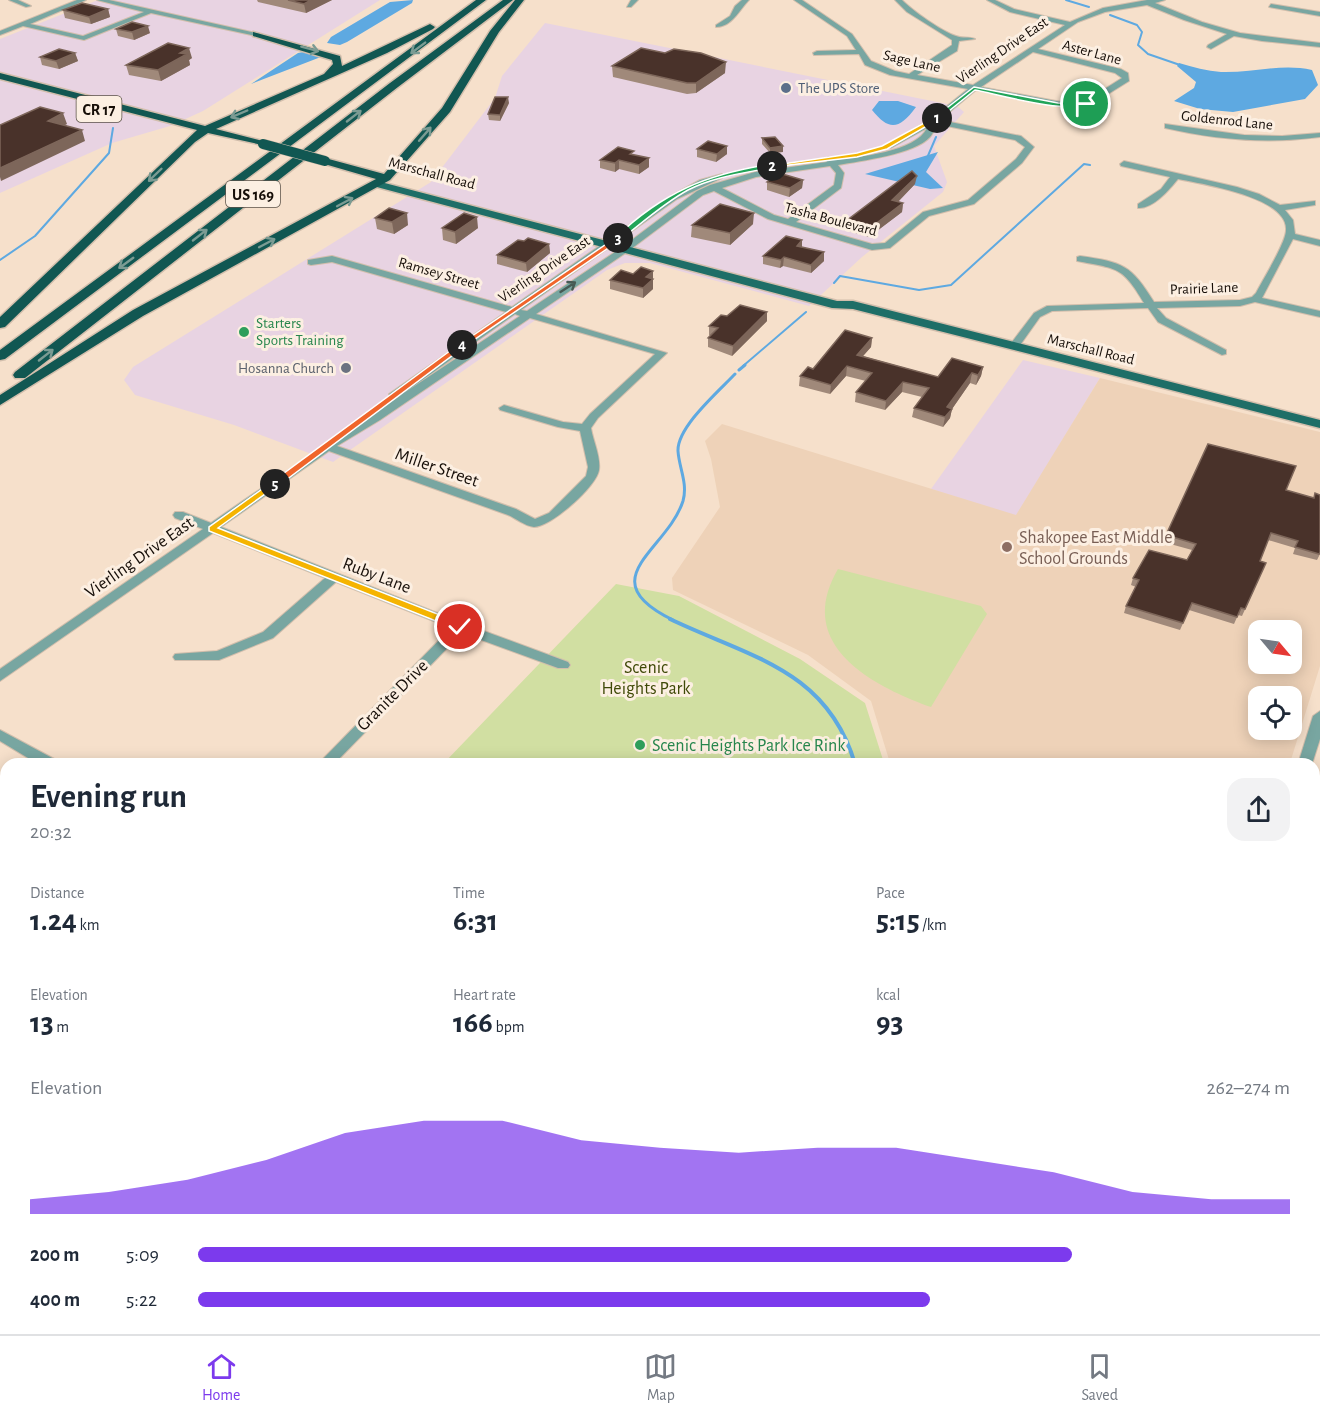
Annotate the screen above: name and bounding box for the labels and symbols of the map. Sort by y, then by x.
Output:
street label: Vierling Drive East [954,14,1051,86]
street label: Aster Lane [1061,37,1123,68]
one-way arrow [411,41,427,54]
one-way arrow [300,44,319,55]
street label: Sage Lane [882,48,942,75]
pin [1060,78,1111,129]
marker: The UPS Store [779,81,793,95]
place label: The UPS Store [798,81,880,96]
road number: CR 17 [76,96,122,122]
pin: 1 [922,103,952,133]
street label: Goldenrod Lane [1180,108,1274,133]
one-way arrow [230,110,248,121]
one-way arrow [346,110,362,122]
one-way arrow [418,127,432,142]
pin: 2 [757,151,787,181]
street label: Marschall Road [387,155,477,192]
one-way arrow [148,167,163,182]
road number: US 169 [226,181,280,207]
one-way arrow [335,196,353,207]
street label: Tasha Boulevard [783,200,879,239]
pin: 3 [603,223,633,253]
one-way arrow [191,228,207,241]
street label: Vierling Drive East [496,233,593,305]
one-way arrow [258,237,276,248]
street label: Ramsey Street [397,255,481,292]
one-way arrow [119,257,135,270]
one-way arrow [560,280,577,293]
street label: Prairie Lane [1170,280,1239,297]
place label: Starters Sports Training [256,316,344,348]
marker: Starters Sports Training [237,325,251,339]
pin: 4 [447,330,477,360]
street label: Marschall Road [1046,331,1136,368]
one-way arrow [38,349,54,362]
place label: Hosanna Church [238,361,334,376]
marker: Hosanna Church [339,361,353,375]
street label: Miller Street [393,445,481,491]
pin: 5 [260,469,290,499]
street label: Vierling Drive East [82,514,197,602]
place label: Shakopee East Middle School Grounds [1019,529,1172,568]
marker: Shakopee East Middle School Grounds [1000,540,1014,554]
street label: Ruby Lane [340,555,413,597]
pin [434,601,485,652]
north arrow [1248,620,1302,674]
street label: Granite Drive [354,657,432,735]
park label: Scenic Heights Park [601,659,691,698]
place label: Scenic Heights Park Ice Rink [652,737,846,755]
marker: Scenic Heights Park Ice Rink [633,738,647,752]

